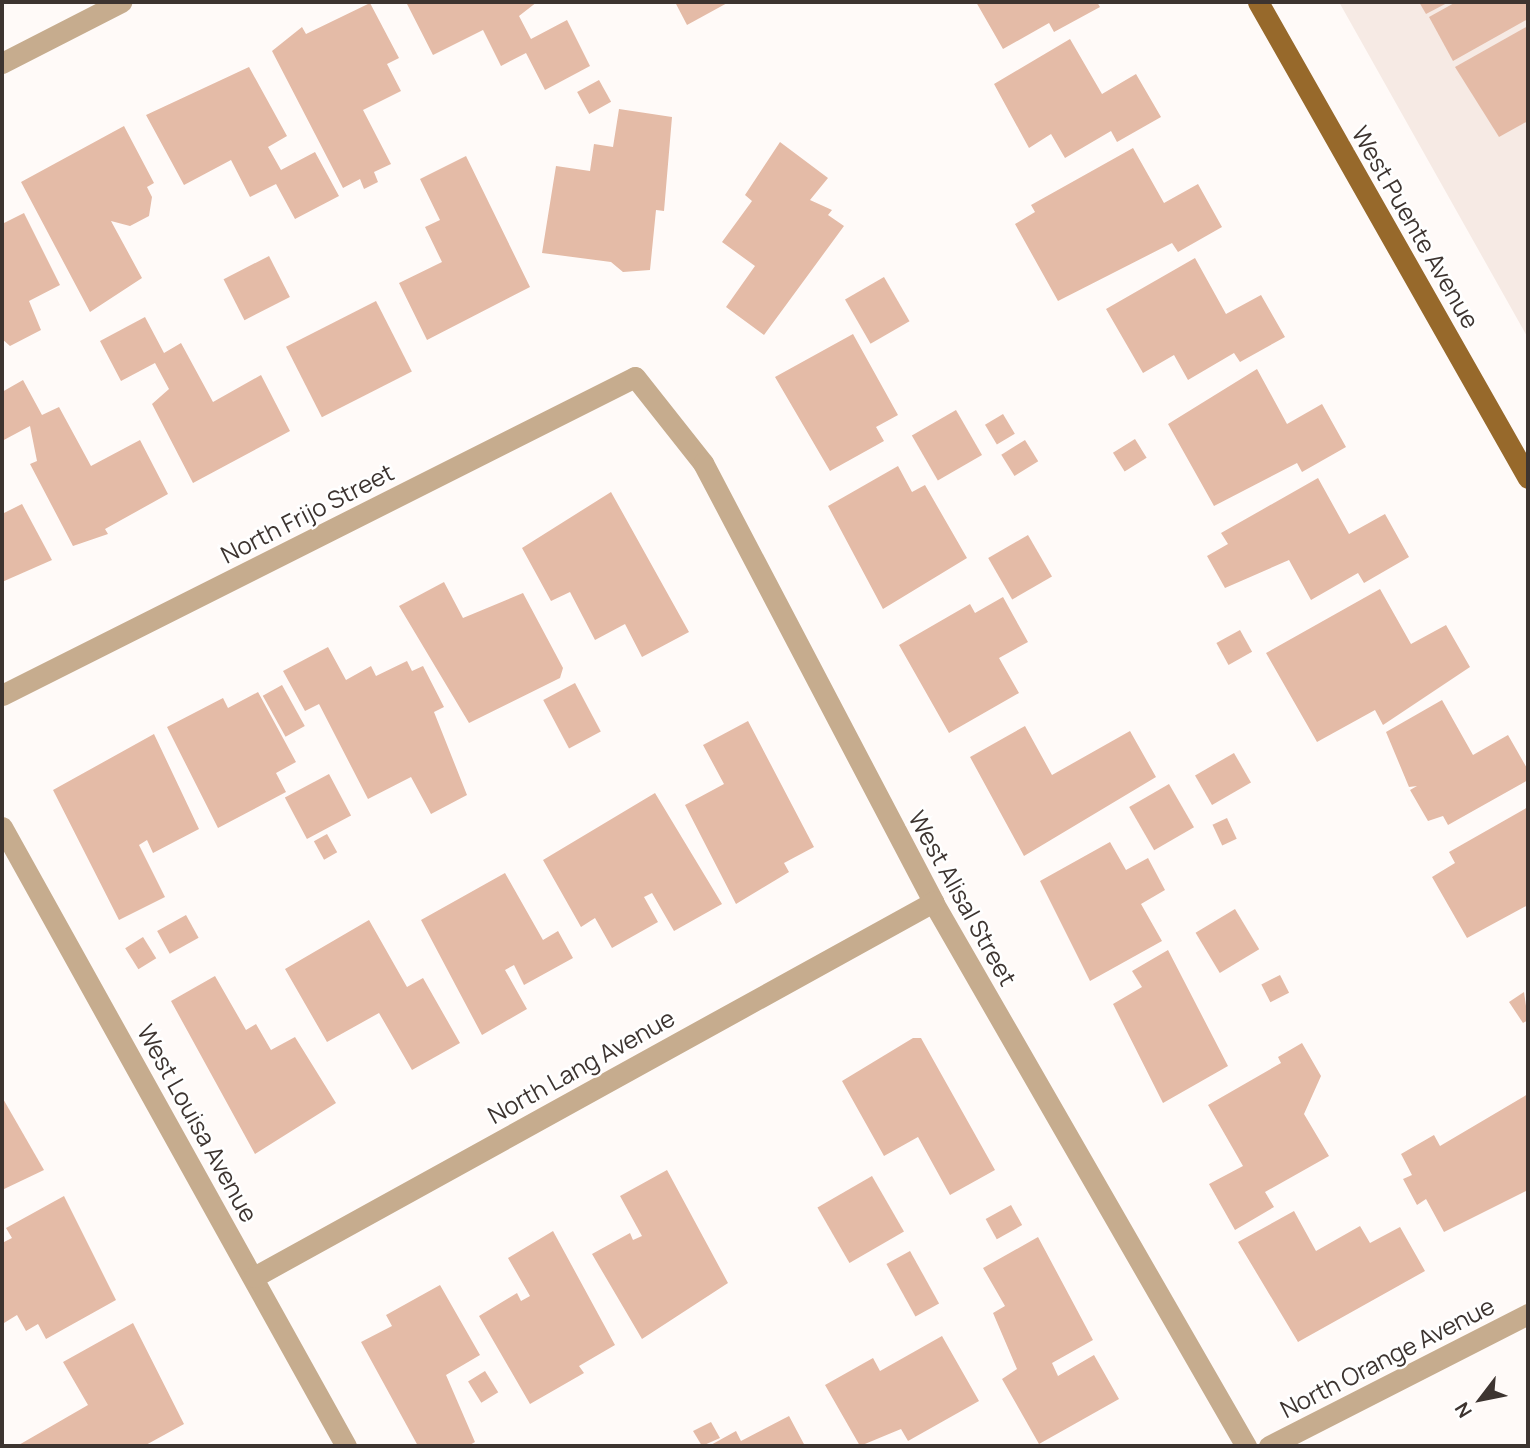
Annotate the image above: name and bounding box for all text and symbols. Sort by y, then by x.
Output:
street label: West Puente Avenue [1346,121,1486,333]
street label: North Frijo Street [216,457,398,569]
street label: West Alisal Street [903,806,1023,990]
street label: North Lang Avenue [483,1003,679,1129]
street label: West Louisa Avenue [132,1019,264,1227]
street label: North Orange Avenue [1275,1291,1499,1423]
north arrow [1446,1364,1516,1434]

